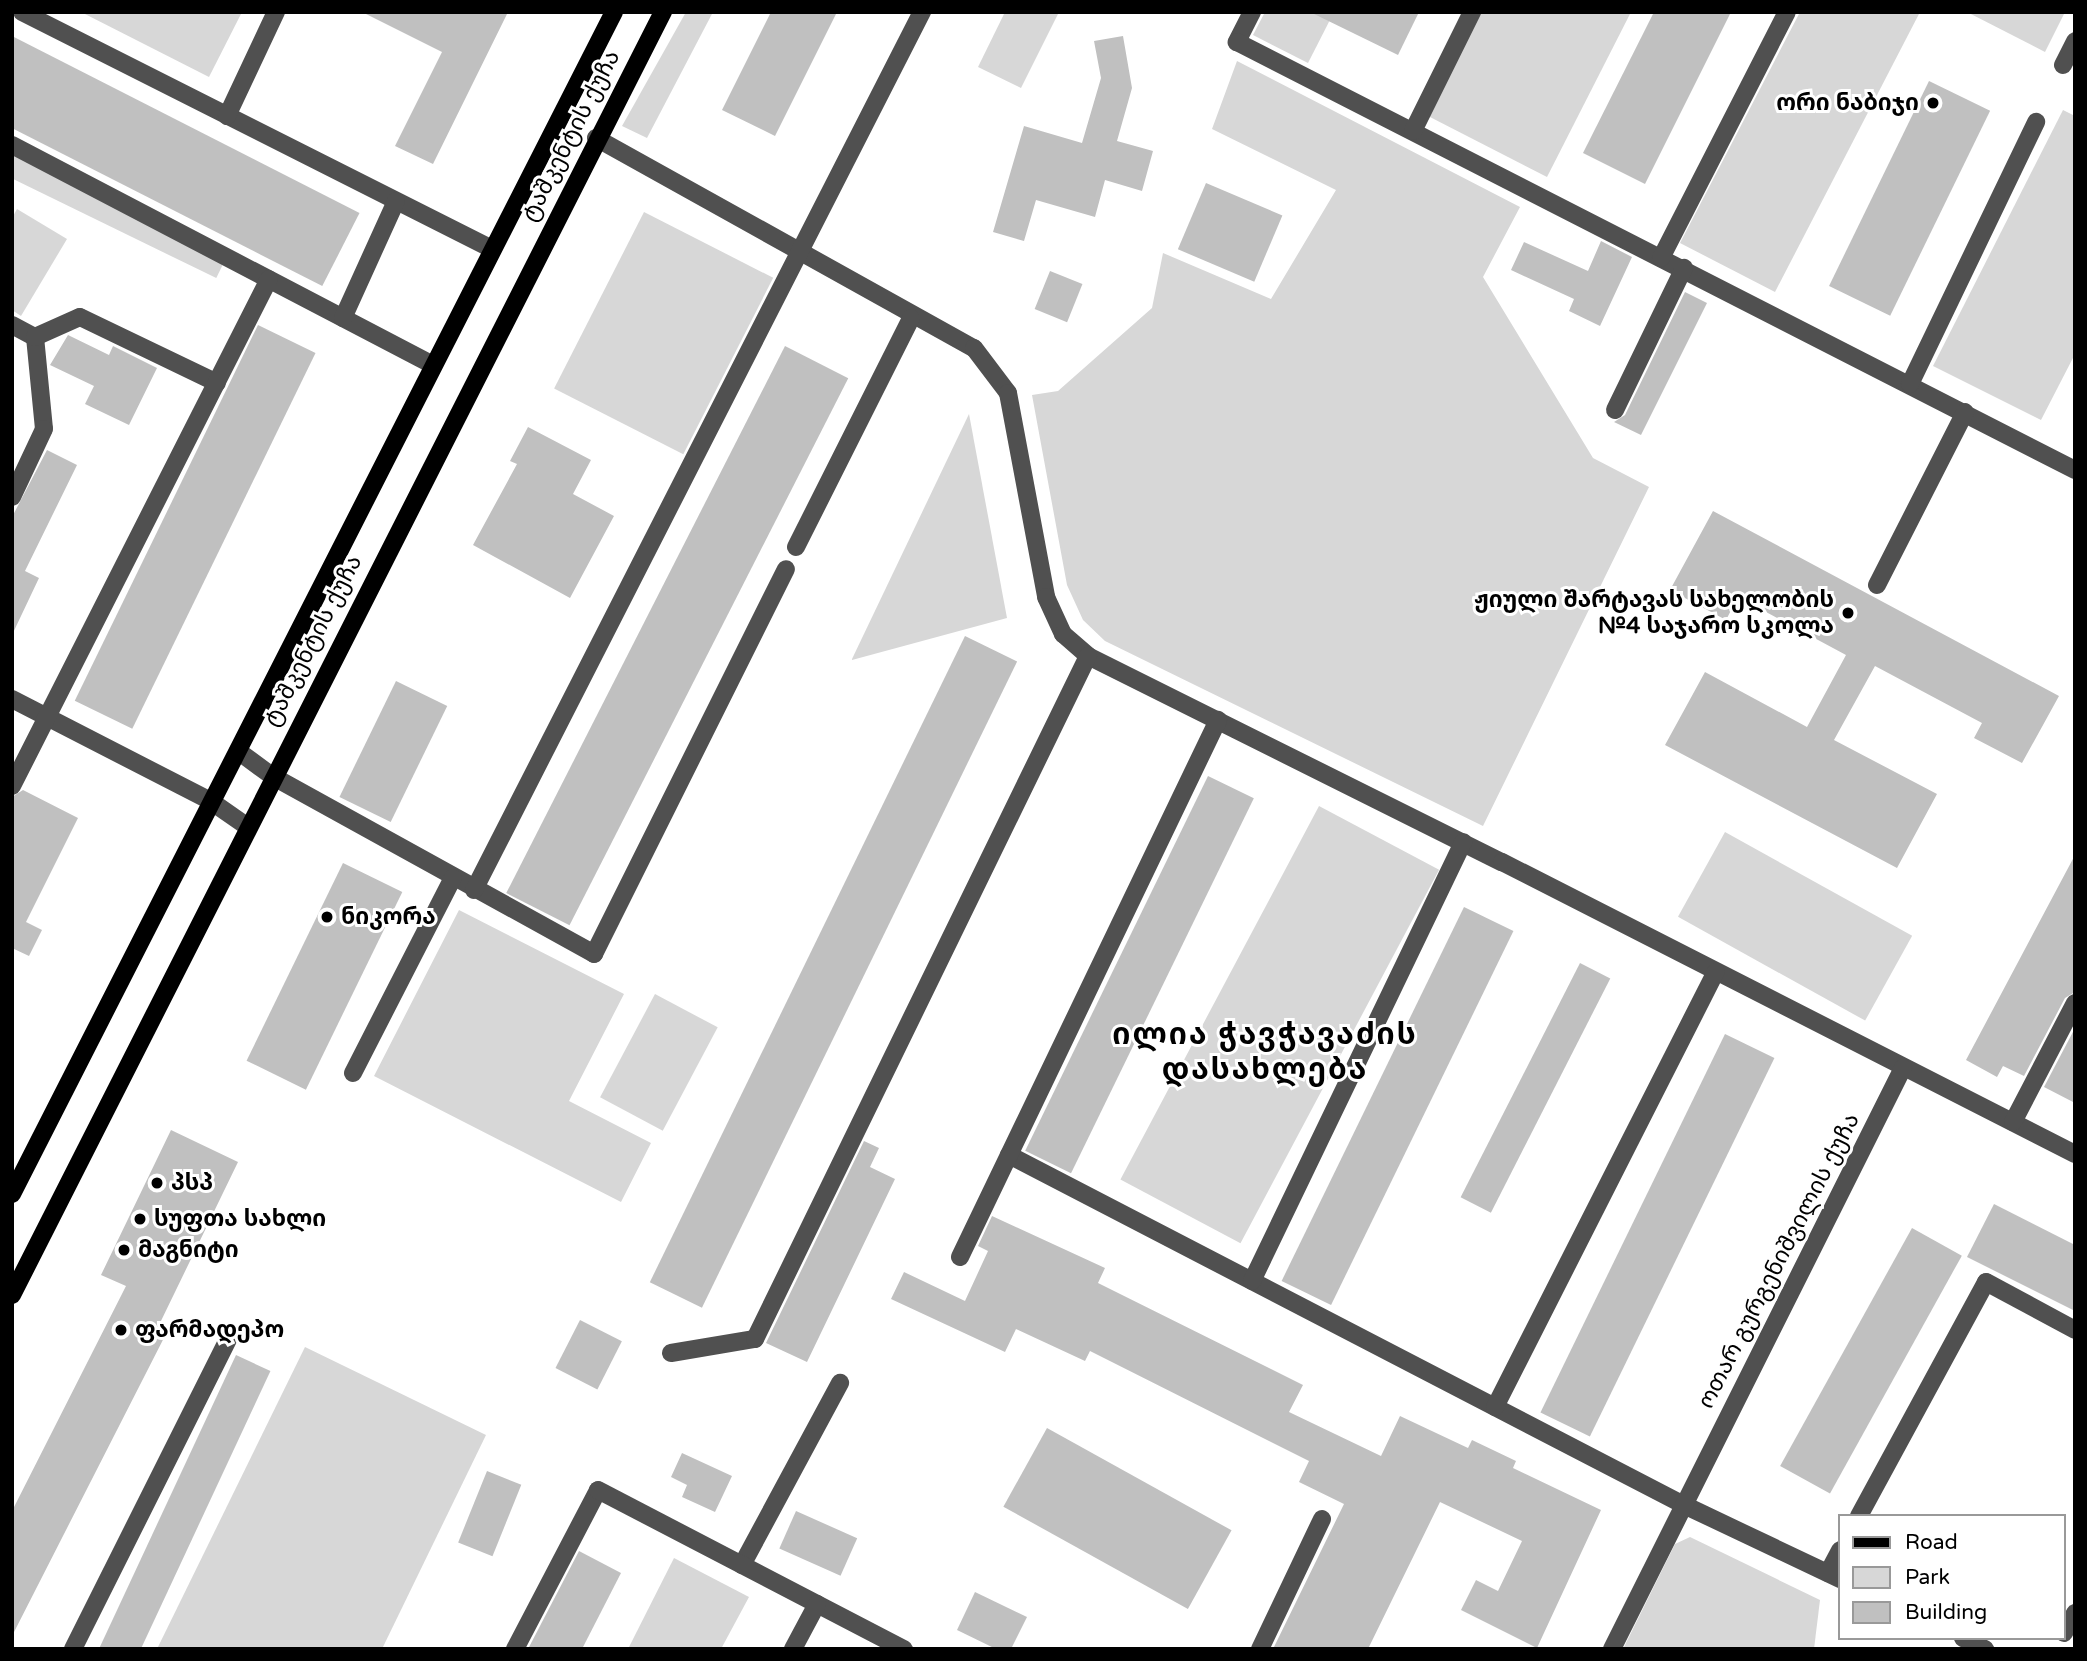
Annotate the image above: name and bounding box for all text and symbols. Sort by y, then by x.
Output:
street label: ტაშკენტის ქუჩა [516,46,626,226]
place label: ორი ნაბიჯი [1776,89,1919,117]
marker: ორი ნაბიჯი [1925,95,1941,111]
street label: ტაშკენტის ქუჩა [258,551,368,731]
place label: ჟიული შარტავას სახელობის №4 საჯარო სკოლა [1474,586,1834,640]
marker: ჟიული შარტავას სახელობის №4 საჯარო სკოლა [1840,605,1856,621]
place label: ნიკორა [341,903,436,931]
marker: ნიკორა [319,909,335,925]
district label: ილია ჭავჭავაძის დასახლება [1114,1017,1416,1088]
street label: ოთარ გურგენიშვილის ქუჩა [1692,1109,1866,1413]
place label: პსპ [171,1169,213,1197]
marker: პსპ [149,1175,165,1191]
place label: სუფთა სახლი [154,1205,326,1233]
marker: სუფთა სახლი [132,1211,148,1227]
place label: მაგნიტი [138,1236,239,1264]
marker: მაგნიტი [116,1242,132,1258]
place label: ფარმადეპო [135,1316,284,1344]
marker: ფარმადეპო [113,1322,129,1338]
legend [1839,1514,2066,1640]
text: Road [1905,1530,1958,1555]
text: Park [1905,1565,1950,1590]
text: Building [1905,1600,1987,1625]

